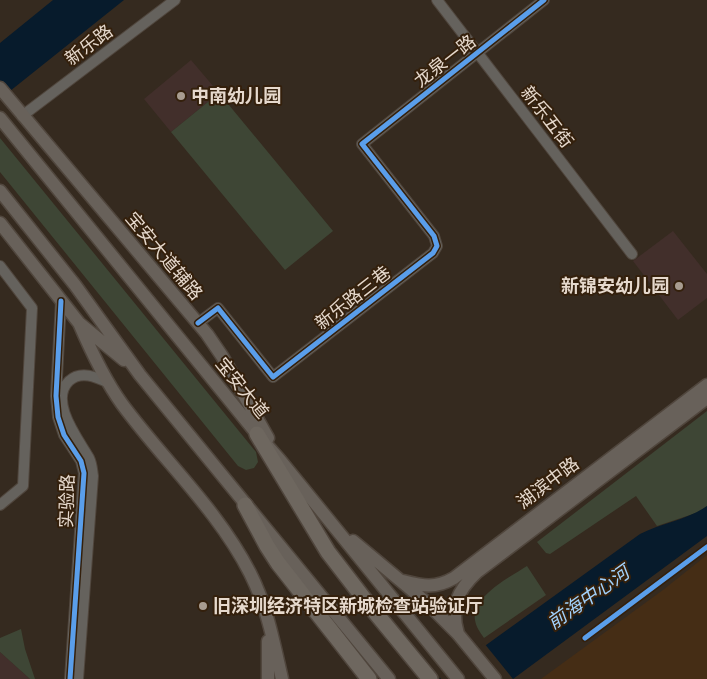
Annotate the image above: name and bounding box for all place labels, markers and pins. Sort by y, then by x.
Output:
place label: 中南幼儿园 [191,83,281,109]
marker: 中南幼儿园 [175,90,187,102]
place label: 新锦安幼儿园 [561,273,669,299]
marker: 新锦安幼儿园 [673,280,685,292]
place label: 旧深圳经济特区新城检查站验证厅 [213,593,483,619]
marker: 旧深圳经济特区新城检查站验证厅 [197,600,209,612]

